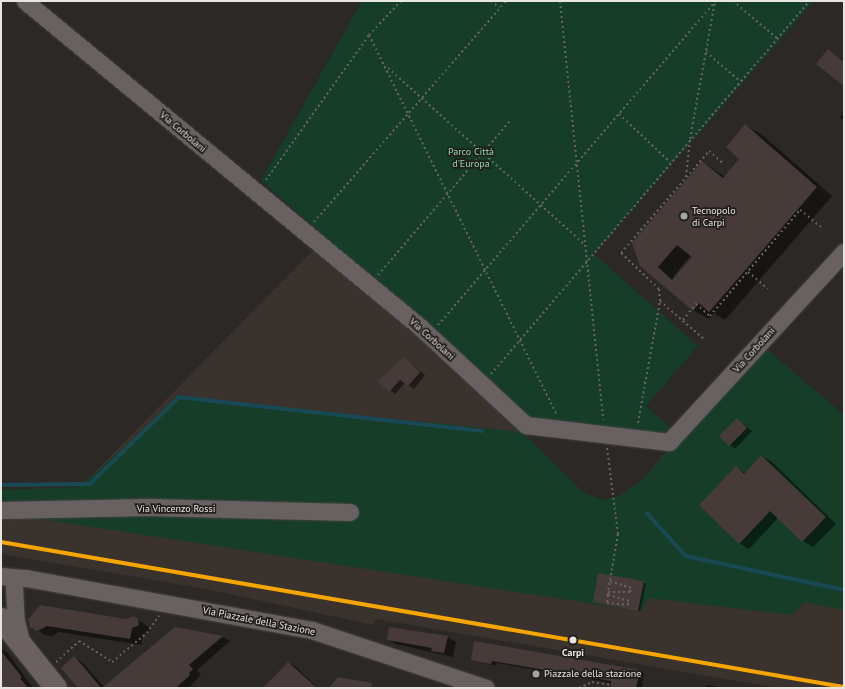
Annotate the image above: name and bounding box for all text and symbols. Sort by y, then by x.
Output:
street label: Via Corbolani [157,109,209,155]
park label: Parco Città d'Europa [448,145,494,168]
place label: Tecnopolo di Carpi [692,204,736,228]
marker: Tecnopolo di Carpi [679,211,689,221]
street label: Via Corbolani [407,316,457,362]
street label: Via Corbolani [731,325,777,375]
street label: Via Vincenzo Rossi [137,503,215,515]
street label: Via Piazzale della Stazione [202,604,316,638]
marker: Carpi [567,634,579,646]
place label: Carpi [562,647,584,659]
place label: Piazzale della stazione [544,668,641,680]
marker: Piazzale della stazione [531,669,541,679]

